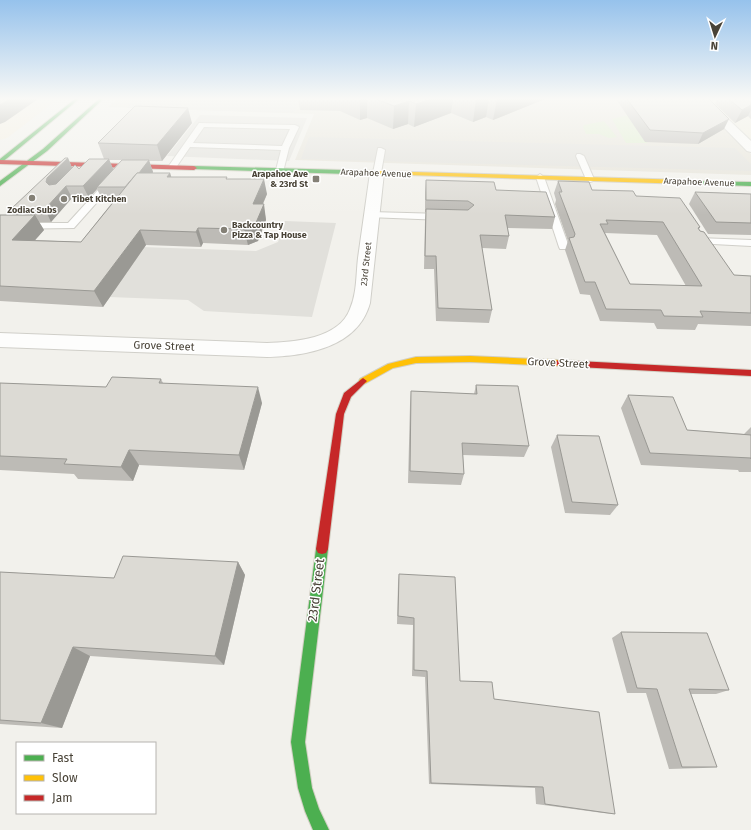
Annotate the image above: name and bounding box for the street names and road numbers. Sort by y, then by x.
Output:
street label: Arapahoe Avenue [340,167,412,179]
street label: Arapahoe Avenue [663,176,735,188]
street label: 23rd Street [359,241,373,287]
street label: Grove Street [133,338,195,354]
street label: Grove Street [527,355,589,371]
street label: 23rd Street [305,557,327,623]

